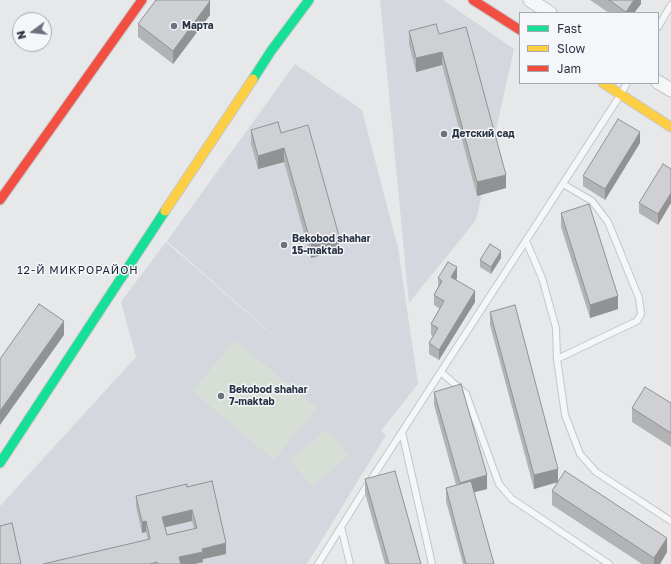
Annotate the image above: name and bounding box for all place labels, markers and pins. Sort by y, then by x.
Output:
place label: Марта [182,20,213,32]
marker: Марта [169,21,179,31]
place label: Детский сад [452,128,514,140]
marker: Детский сад [439,129,449,139]
place label: Bekobod shahar 15-maktab [292,233,371,256]
marker: Bekobod shahar 15-maktab [279,240,289,250]
place label: Bekobod shahar 7-maktab [229,384,308,408]
marker: Bekobod shahar 7-maktab [216,391,226,401]

